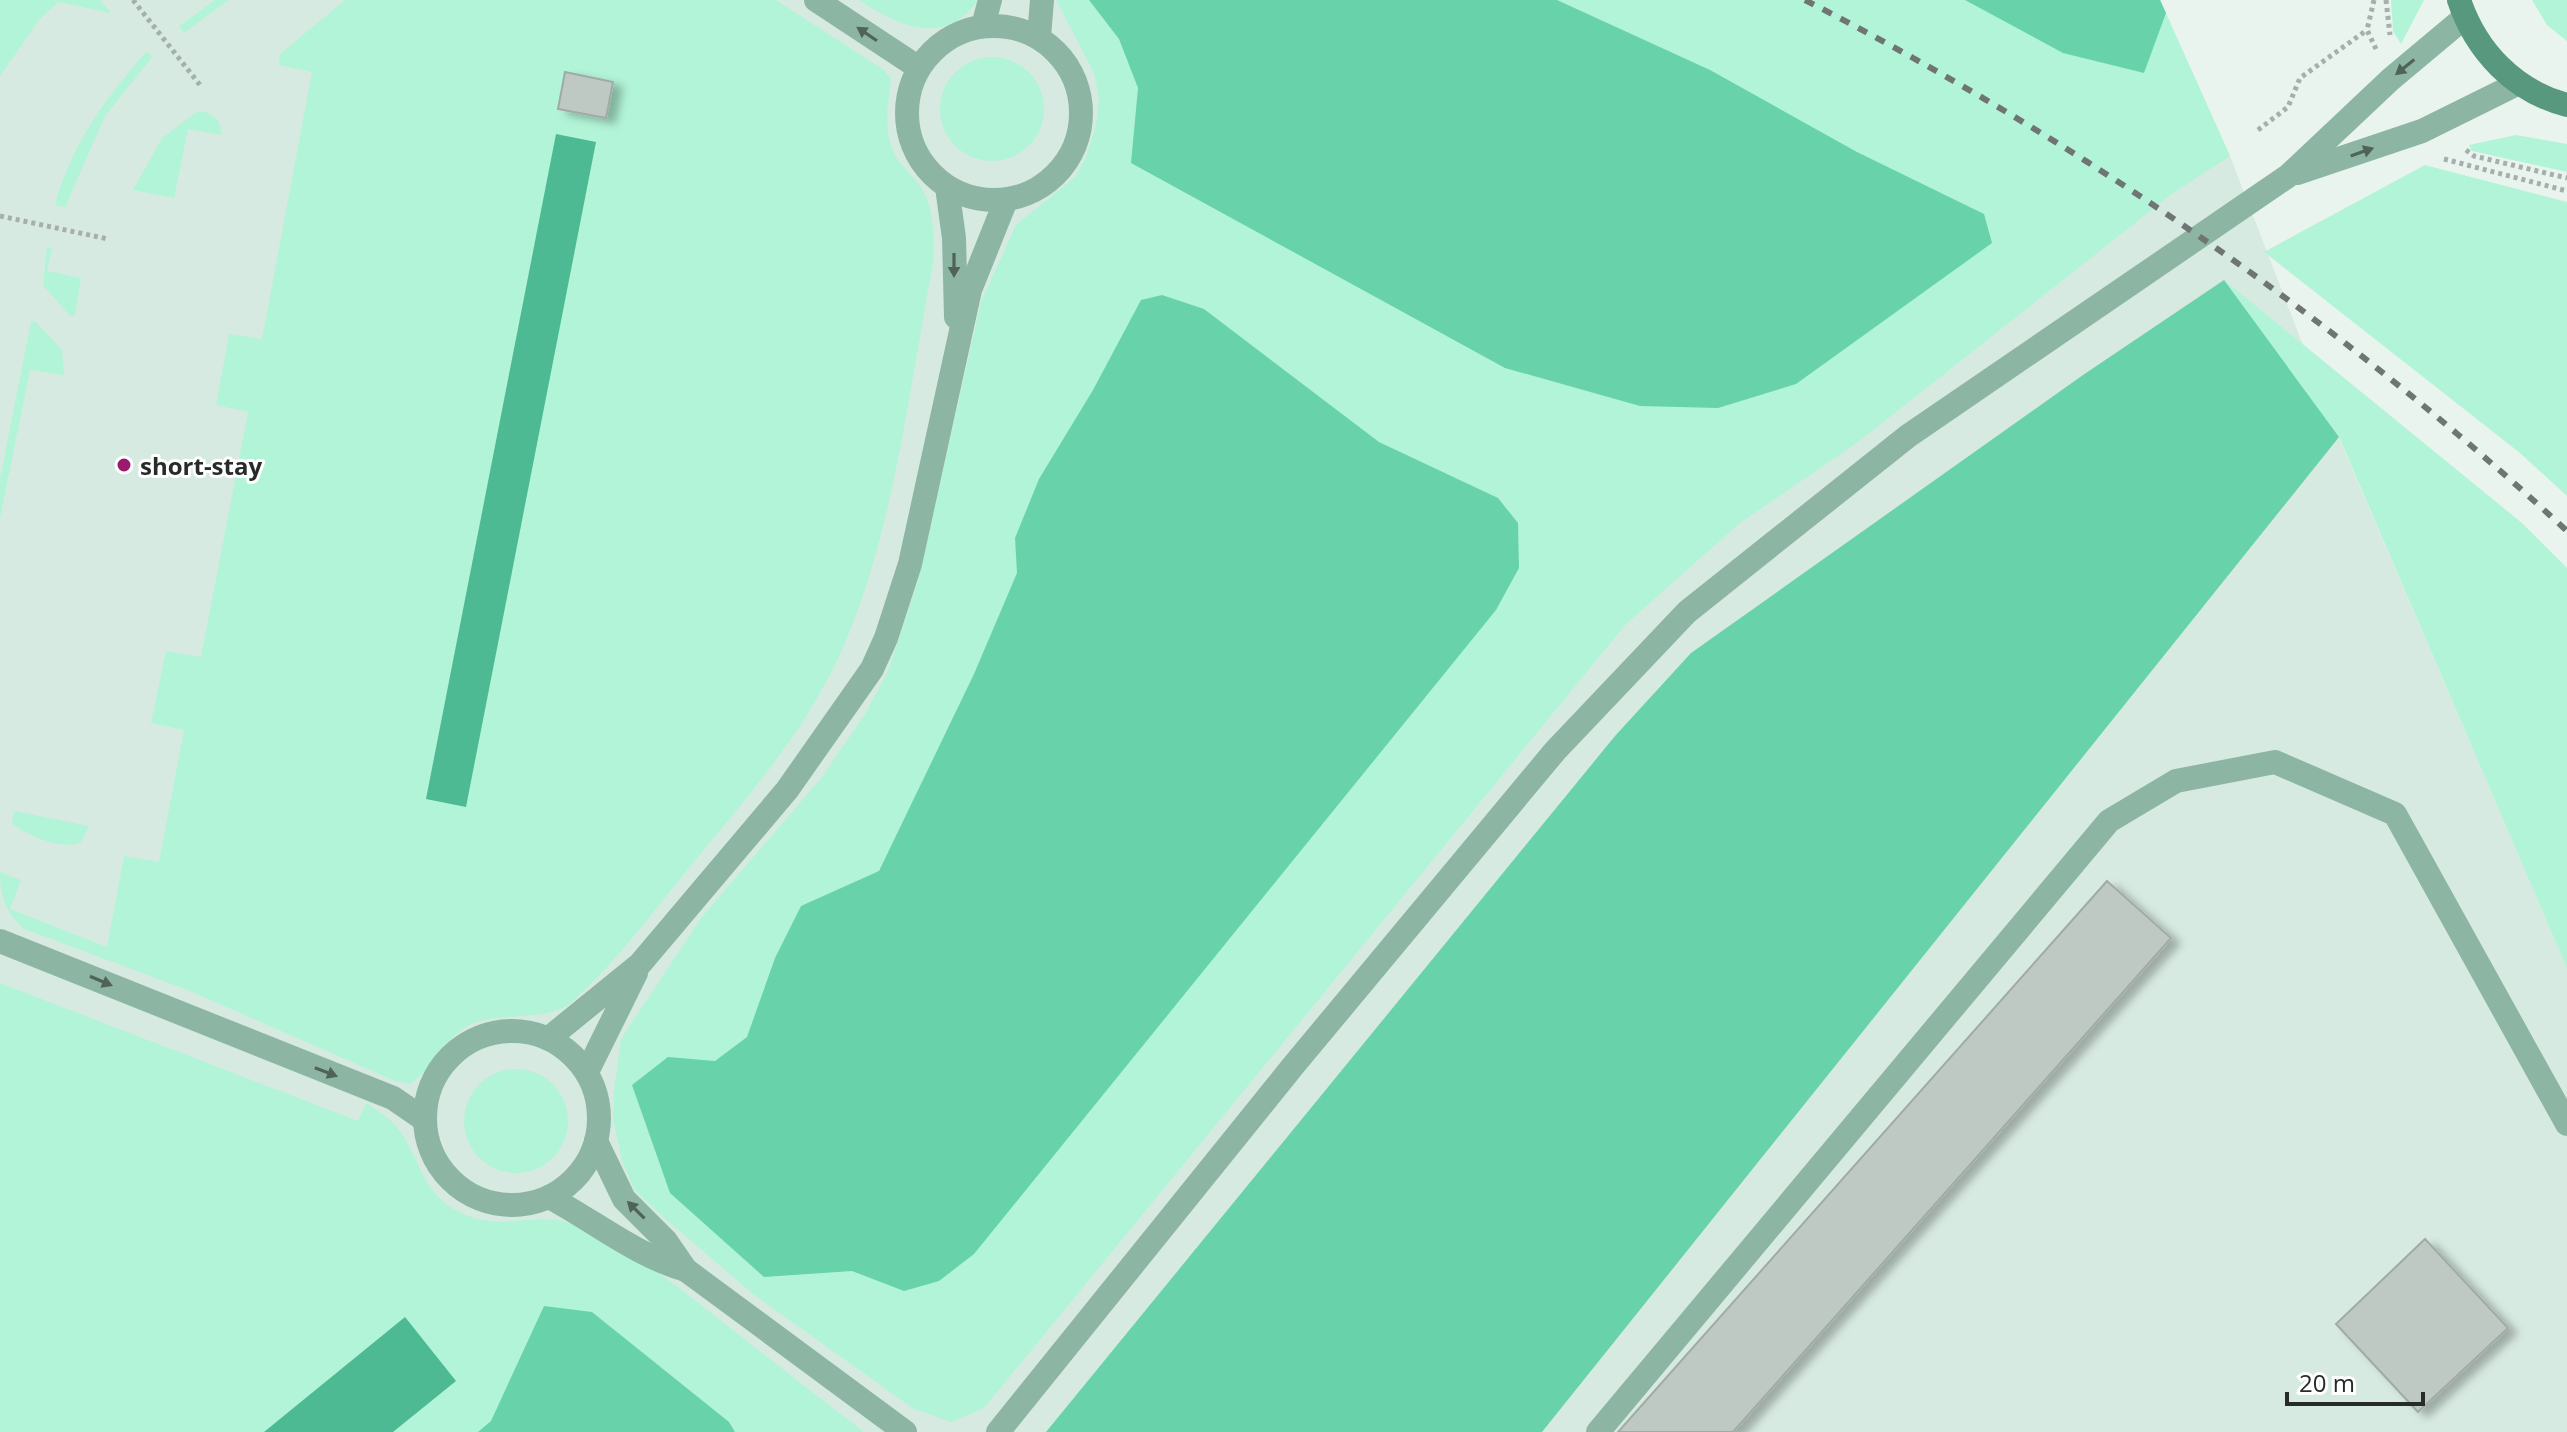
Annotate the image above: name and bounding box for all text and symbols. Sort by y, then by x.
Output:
one-way arrow [857,27,878,42]
one-way arrow [2395,59,2416,76]
one-way arrow [2350,145,2374,157]
one-way arrow [948,253,960,278]
place label: short-stay [140,449,262,482]
marker: short-stay [115,456,133,474]
one-way arrow [89,974,113,987]
one-way arrow [314,1066,338,1079]
one-way arrow [627,1201,645,1220]
scale bar [2287,1356,2423,1406]
text: 20 m [2299,1366,2355,1399]

